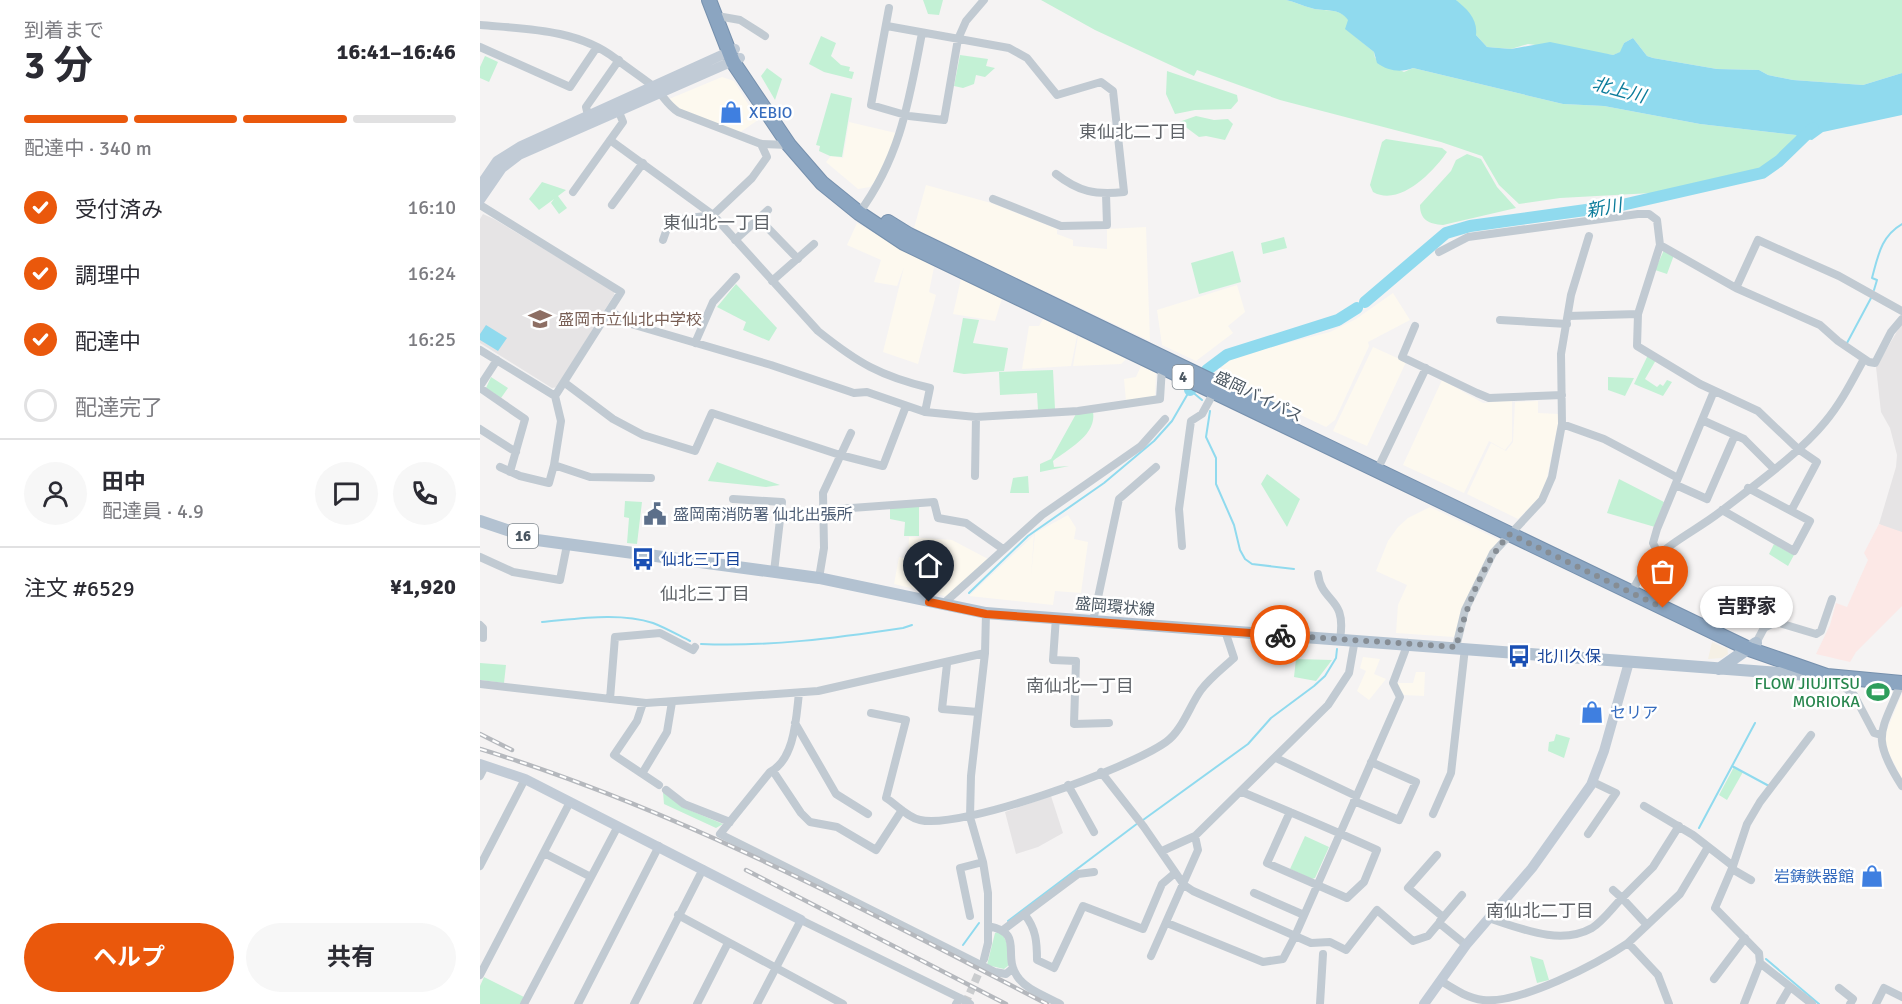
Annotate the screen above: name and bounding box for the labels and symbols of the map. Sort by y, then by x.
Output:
water label: 北上川 [1590,72,1650,108]
shop icon: XEBIO [718,99,744,125]
place label: XEBIO [749,103,792,123]
district label: 東仙北二丁目 [1079,121,1187,143]
water label: 新川 [1584,194,1626,222]
district label: 東仙北一丁目 [663,212,771,234]
school or university icon: 盛岡市立仙北中学校 [527,306,553,332]
place label: 盛岡市立仙北中学校 [558,310,702,330]
road number: 4 [1172,365,1194,389]
street label: 盛岡バイパス [1211,367,1306,427]
public building icon: 盛岡南消防署 仙北出張所 [642,501,668,527]
place label: 盛岡南消防署 仙北出張所 [673,505,853,525]
road number: 16 [508,524,538,548]
pin [903,540,954,602]
bus stop icon: 仙北三丁目 [630,546,656,572]
pin [1637,546,1688,608]
place label: 仙北三丁目 [661,550,741,570]
district label: 仙北三丁目 [660,583,750,605]
callout: 吉野家 [1699,587,1792,629]
street label: 盛岡環状線 [1074,594,1156,620]
courier [1250,605,1310,665]
bus stop icon: 北川久保 [1506,643,1532,669]
place label: 北川久保 [1537,647,1601,667]
place label: FLOW JIUJITSU MORIOKA [1755,674,1860,712]
district label: 南仙北一丁目 [1026,675,1134,697]
sports icon: FLOW JIUJITSU MORIOKA [1865,679,1891,705]
shop icon: セリア [1579,699,1605,725]
place label: セリア [1610,703,1658,723]
shop icon: 岩鋳鉄器館 [1859,863,1885,889]
place label: 岩鋳鉄器館 [1774,867,1854,887]
district label: 南仙北二丁目 [1486,900,1594,922]

